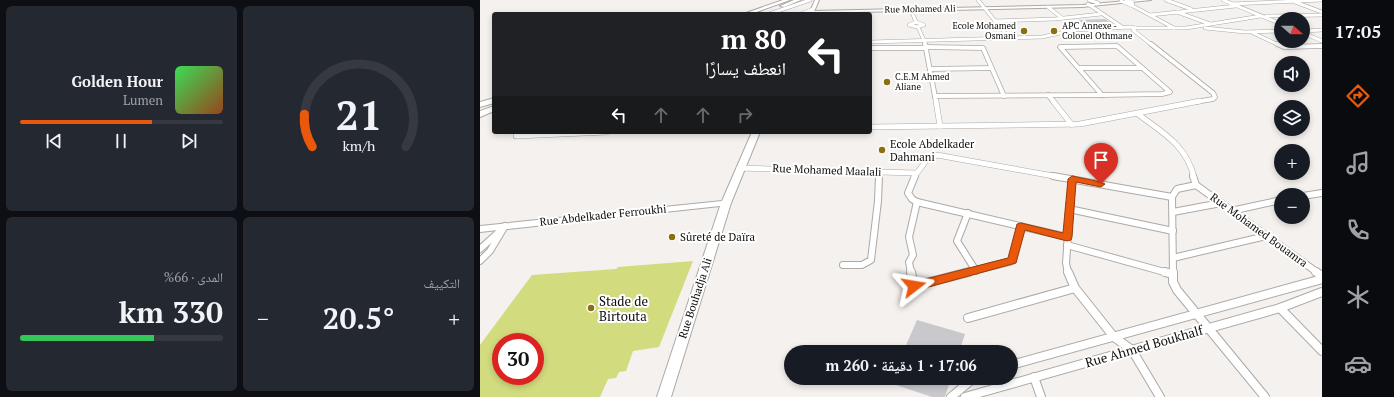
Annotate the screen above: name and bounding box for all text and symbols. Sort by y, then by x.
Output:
street label: Rue Mohamed Ali [884,2,956,16]
north arrow [1274,12,1310,48]
map controls [1274,12,1310,224]
text: 17:05 [1335,19,1381,43]
text: 80 m [721,20,786,57]
place label: Ecole Mohamed Osmani [952,20,1016,42]
place label: APC Annexe - Colonel Othmane [1062,20,1133,42]
marker: Ecole Mohamed Osmani [1019,26,1029,36]
marker: APC Annexe - Colonel Othmane [1049,26,1059,36]
icon: left [800,28,852,80]
text: انعطف يسارًا [705,56,786,80]
button: sound [1274,56,1310,92]
text: Golden Hour [71,71,163,91]
place label: C.E.M Ahmed Aliane [895,71,950,93]
marker: C.E.M Ahmed Aliane [882,77,892,87]
icon: directions [1344,82,1372,110]
text: 21 [335,86,382,141]
text: Lumen [123,91,163,109]
button: layers [1274,100,1310,136]
icon: left [608,104,630,126]
icon: ahead [650,104,672,126]
icon: ahead [692,104,714,126]
icon: right [734,104,756,126]
icon: previous [43,130,65,152]
icon: pause [110,130,132,152]
icon: next [178,130,200,152]
text: km/h [342,135,376,154]
place label: Ecole Abdelkader Dahmani [890,137,975,164]
pin [1084,143,1118,184]
button: + [1274,144,1310,180]
marker: Ecole Abdelkader Dahmani [877,145,887,155]
icon: arrive [1090,149,1112,171]
icon: music [1344,149,1372,177]
street label: Rue Mohamed Maalali [772,161,882,179]
button: − [1274,188,1310,224]
street label: Rue Mohamed Bouamra [1208,190,1311,270]
street label: Rue Abdelkader Ferroukhi [539,201,667,229]
icon: phone [1344,216,1372,244]
place label: Sûreté de Daïra [680,230,755,244]
marker: Sûreté de Daïra [667,232,677,242]
street label: Rue Bouhadja Ali [675,256,715,340]
position arrow [893,265,935,307]
text: المدى · 66% [164,268,223,286]
text: التكييف [424,274,460,292]
icon: climate [1344,283,1372,311]
text: 330 km [119,292,223,332]
place label: Stade de Birtouta [599,292,648,325]
text: 20.5° [322,298,395,338]
marker: Stade de Birtouta [586,303,596,313]
text: − [257,304,269,333]
text: + [448,304,460,333]
street label: Rue Ahmed Boukhalf [1083,320,1206,371]
speed limit sign: 30 [492,333,544,385]
icon: car [1344,350,1372,378]
text: 17:06 · 1 دقيقة · 260 m [825,355,977,375]

